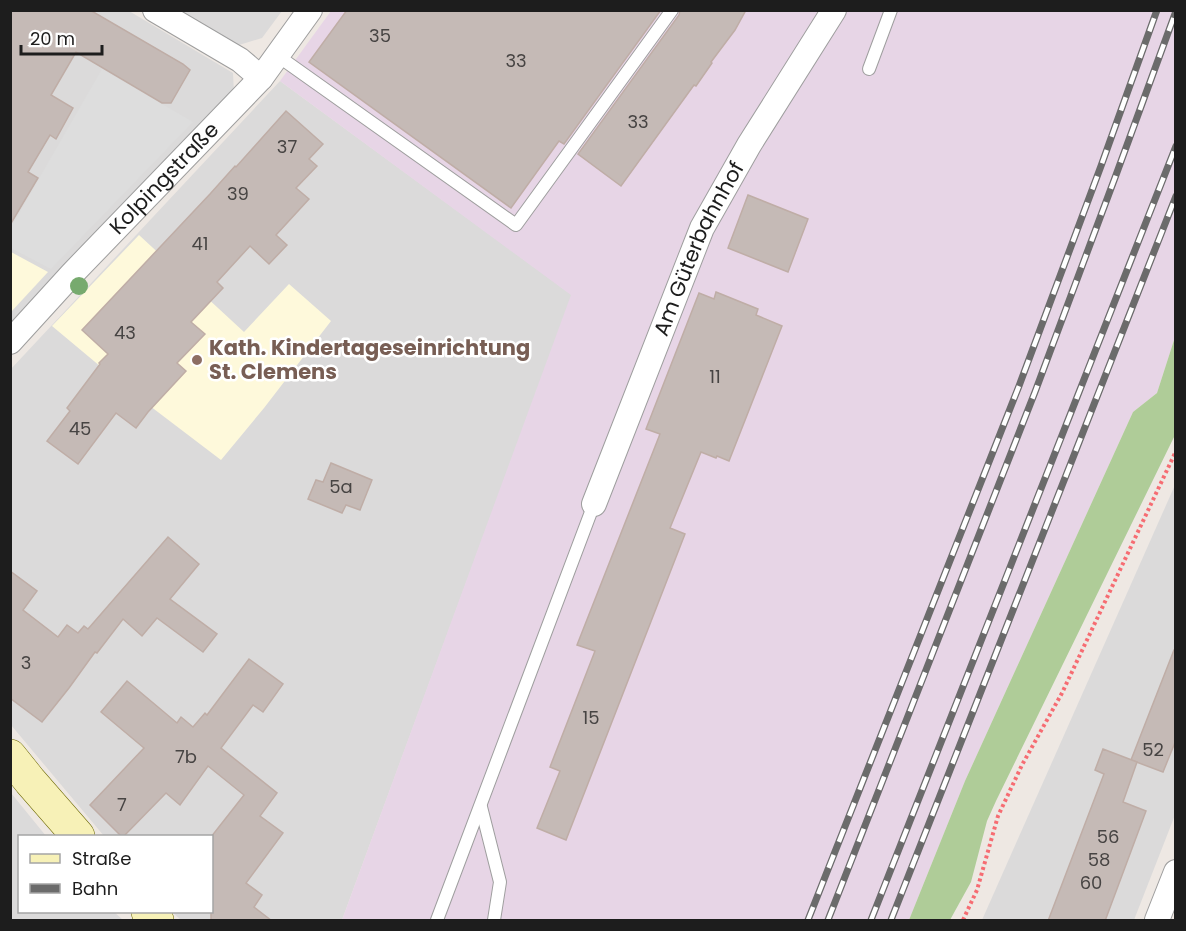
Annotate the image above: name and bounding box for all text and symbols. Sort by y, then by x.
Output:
scale bar [21,18,102,56]
house number: 35 [369,23,391,48]
text: 20 m [30,26,75,51]
house number: 33 [505,48,527,73]
house number: 33 [627,109,649,134]
street label: Kolpingstraße [103,115,225,241]
house number: 37 [277,134,297,159]
street label: Am Güterbahnhof [646,156,751,340]
house number: 39 [227,181,249,206]
house number: 41 [191,231,209,256]
house number: 43 [114,320,136,345]
place label: Kath. Kindertageseinrichtung St. Clemens [209,333,530,386]
marker: Kath. Kindertageseinrichtung St. Clemens [190,353,204,367]
house number: 11 [709,364,721,389]
house number: 45 [69,416,91,441]
house number: 5a [329,474,353,499]
house number: 3 [21,650,31,675]
house number: 15 [582,705,600,730]
house number: 52 [1142,737,1164,762]
house number: 7b [175,744,197,769]
house number: 7 [117,792,127,817]
house number: 56 [1097,824,1119,849]
legend [18,835,213,913]
text: Straße [72,846,131,871]
house number: 58 [1088,847,1110,872]
house number: 60 [1080,870,1102,895]
text: Bahn [72,876,118,901]

